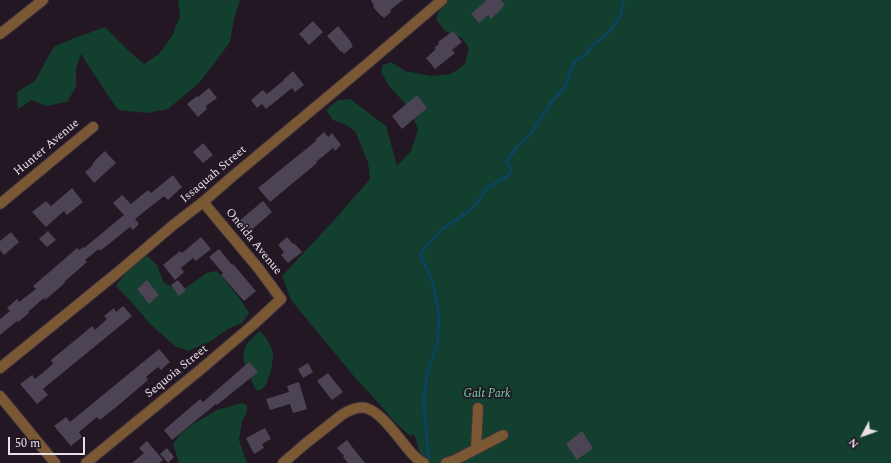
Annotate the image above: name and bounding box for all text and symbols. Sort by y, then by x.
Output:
street label: Hunter Avenue [11,116,83,180]
street label: Issaquah Street [178,143,250,207]
street label: Oneida Avenue [222,206,284,278]
street label: Sequoia Street [143,342,211,402]
park label: Galt Park [463,388,511,402]
north arrow [843,415,883,455]
scale bar [10,429,87,455]
text: 50 m [15,434,40,453]
text: N [844,434,863,452]

